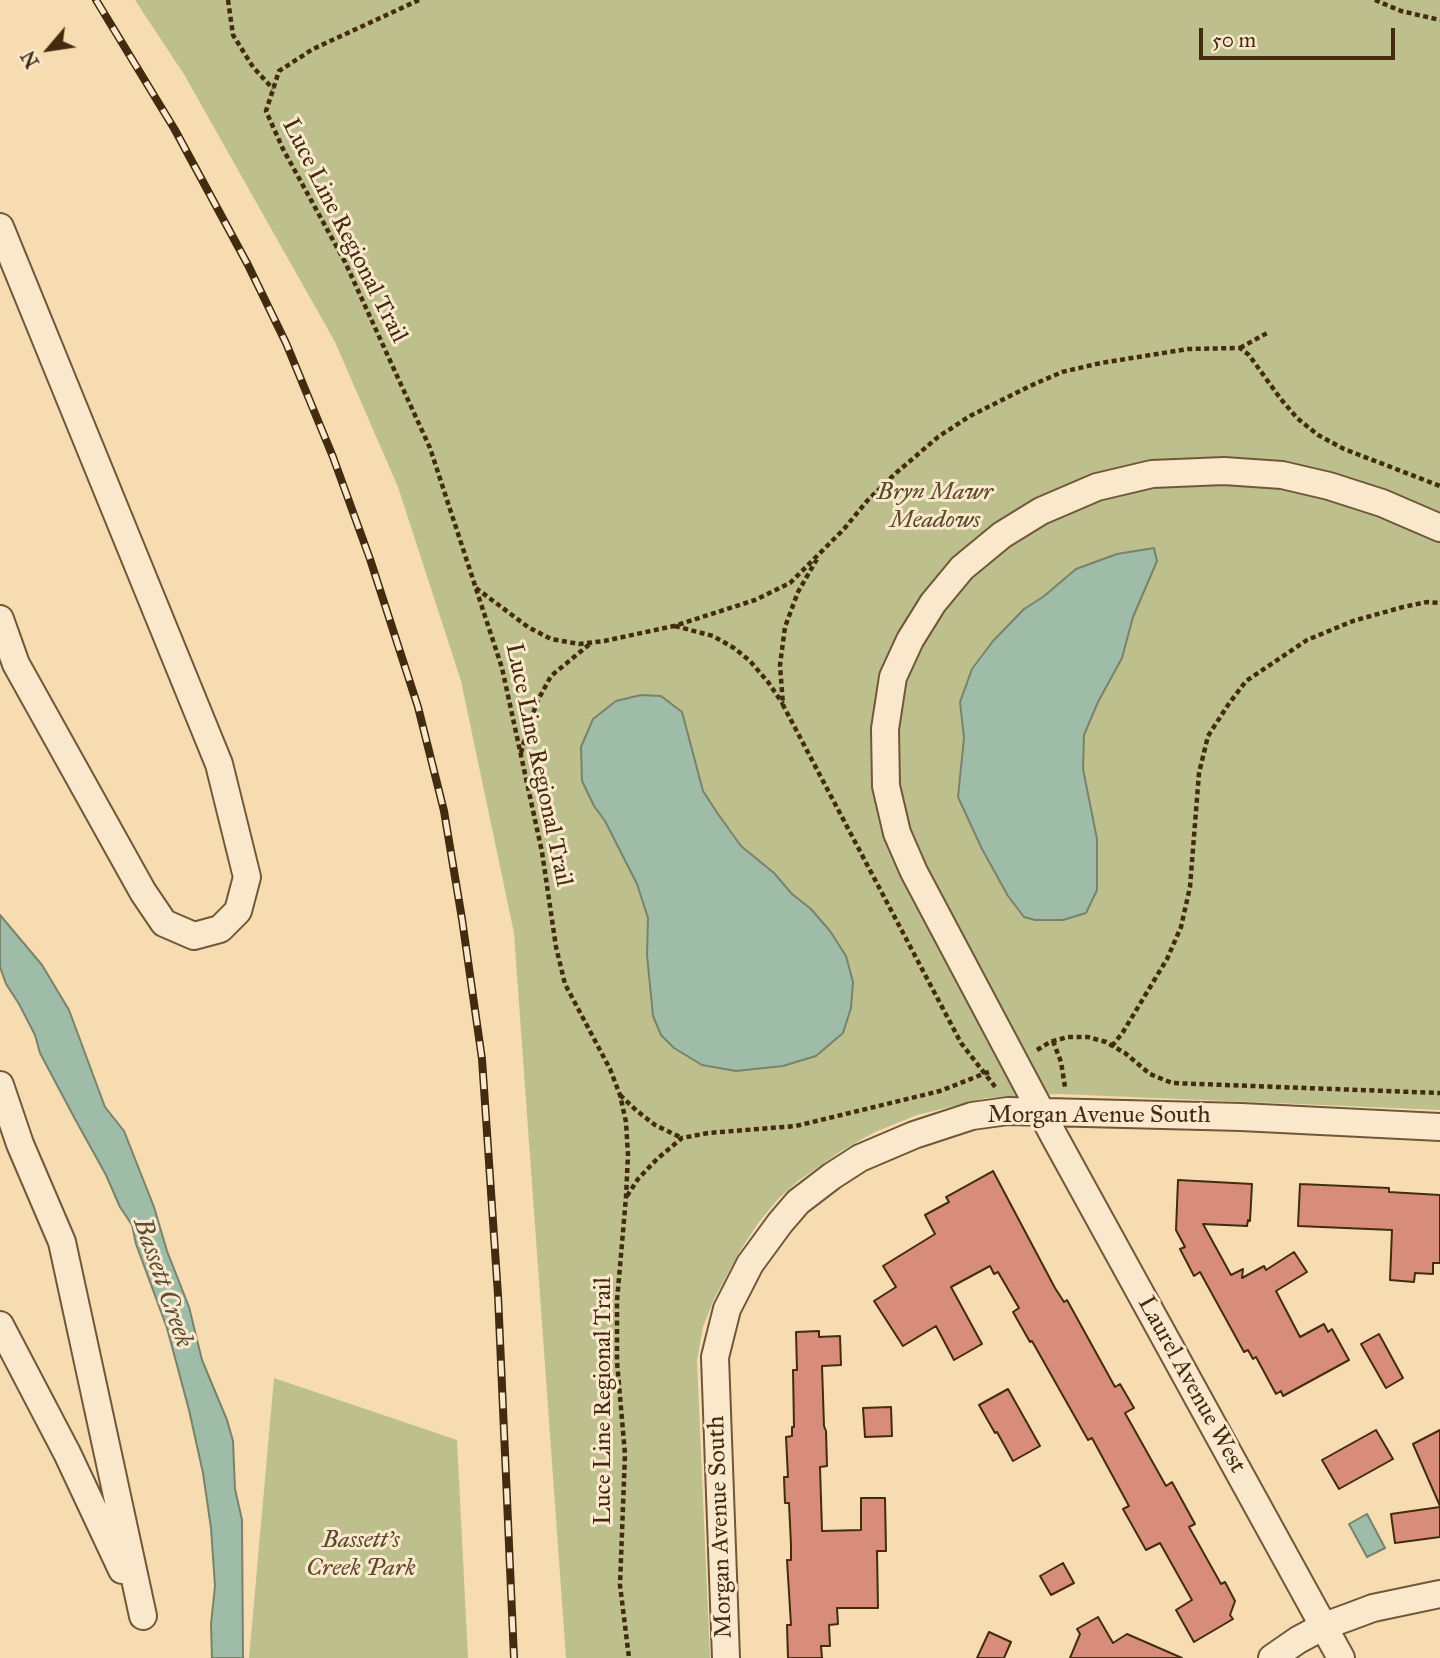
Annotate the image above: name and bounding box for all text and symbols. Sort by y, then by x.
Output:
north arrow [14,14,84,84]
scale bar [1202,14,1398,58]
text: 50 m [1212,27,1256,53]
text: N [16,47,44,72]
street label: Luce Line Regional Trail [275,114,413,348]
park label: Bryn Mawr Meadows [877,479,993,535]
street label: Luce Line Regional Trail [498,641,578,889]
street label: Morgan Avenue South [987,1102,1211,1130]
water label: Bassett Creek [125,1214,199,1352]
street label: Luce Line Regional Trail [590,1277,618,1525]
street label: Laurel Avenue West [1131,1292,1251,1478]
street label: Morgan Avenue South [703,1415,739,1639]
park label: Bassett's Creek Park [306,1527,416,1583]

